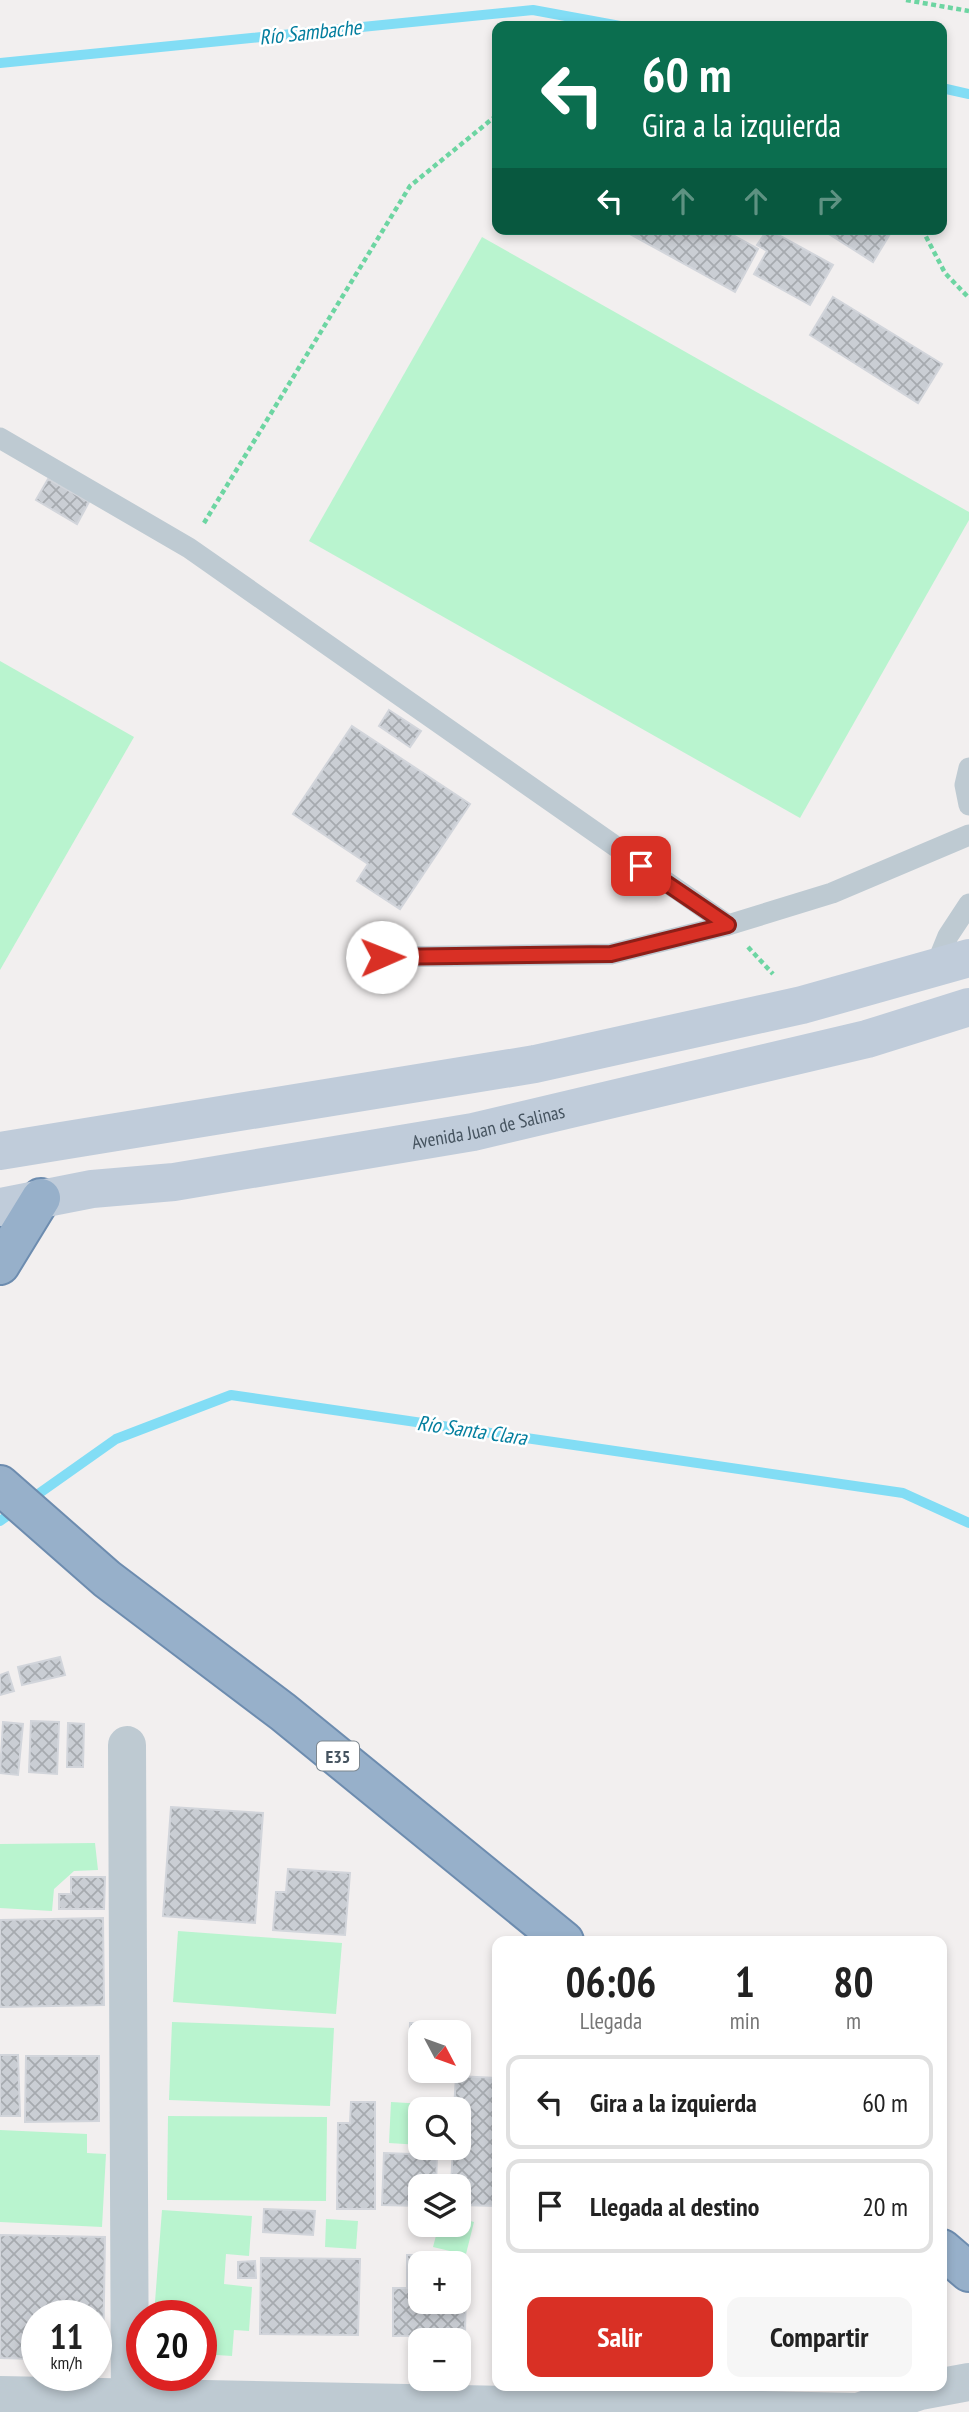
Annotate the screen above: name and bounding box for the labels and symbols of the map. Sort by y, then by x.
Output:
water label: Río Sambache [258,13,364,51]
pin [611,836,671,896]
position arrow [345,920,419,994]
street label: Avenida Juan de Salinas [410,1099,567,1154]
water label: Río Santa Clara [415,1409,530,1451]
road number: E35 [317,1742,359,1770]
north arrow [408,2020,471,2082]
speed limit sign: 20 [126,2300,217,2391]

